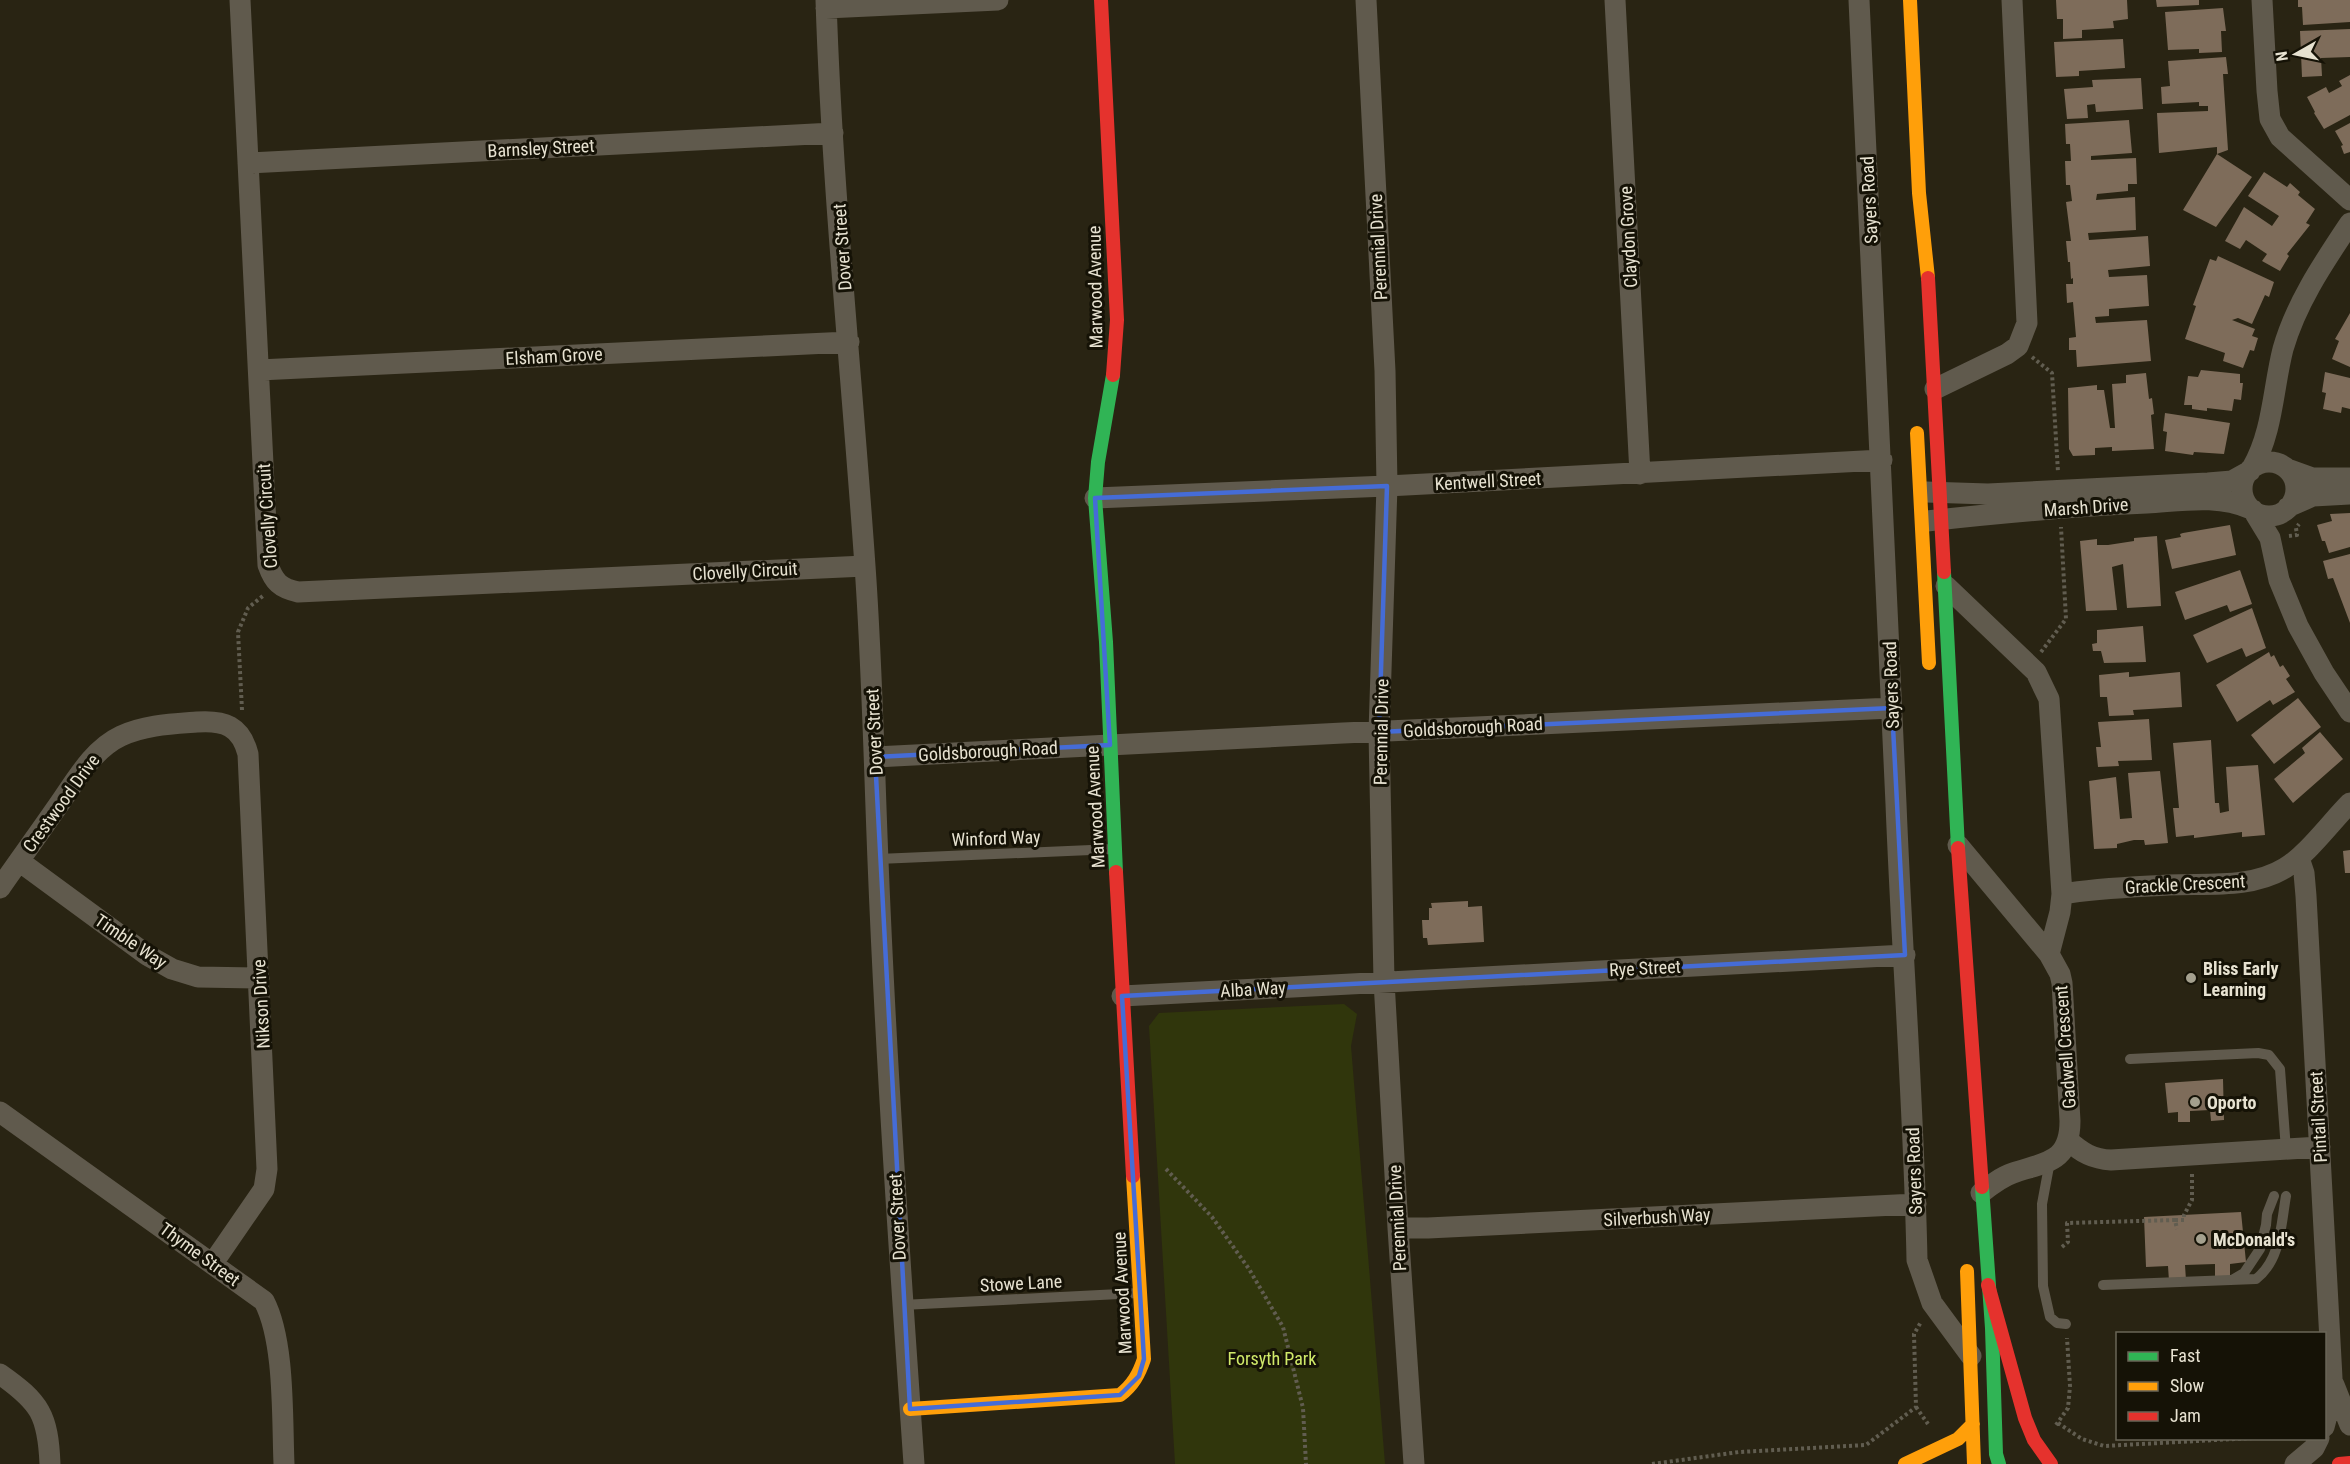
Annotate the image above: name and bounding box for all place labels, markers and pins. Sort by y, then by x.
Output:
place label: Bliss Early Learning [2203,958,2279,1000]
marker: Bliss Early Learning [2184,971,2198,985]
place label: Oporto [2207,1092,2256,1113]
marker: Oporto [2188,1095,2202,1109]
place label: McDonald's [2213,1229,2295,1250]
marker: McDonald's [2194,1232,2208,1246]

